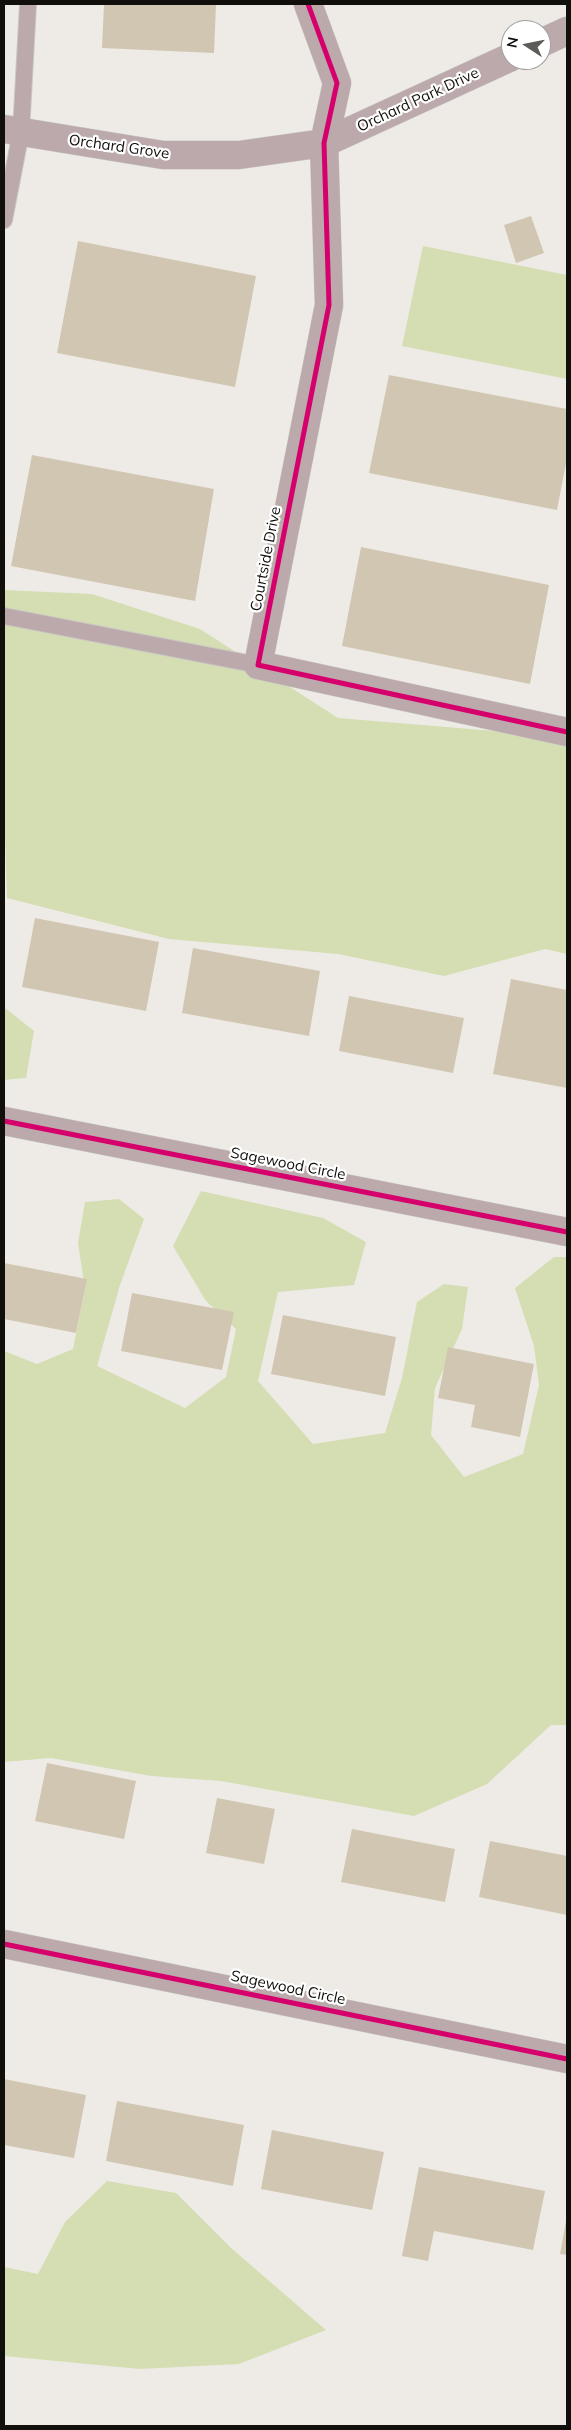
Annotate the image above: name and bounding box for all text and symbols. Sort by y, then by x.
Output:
north arrow [501,20,551,70]
text: N [502,35,522,49]
street label: Orchard Park Drive [354,64,482,136]
street label: Orchard Grove [68,131,170,163]
street label: Courtside Drive [247,505,285,613]
street label: Sagewood Circle [229,1144,347,1184]
street label: Sagewood Circle [229,1967,347,2009]

